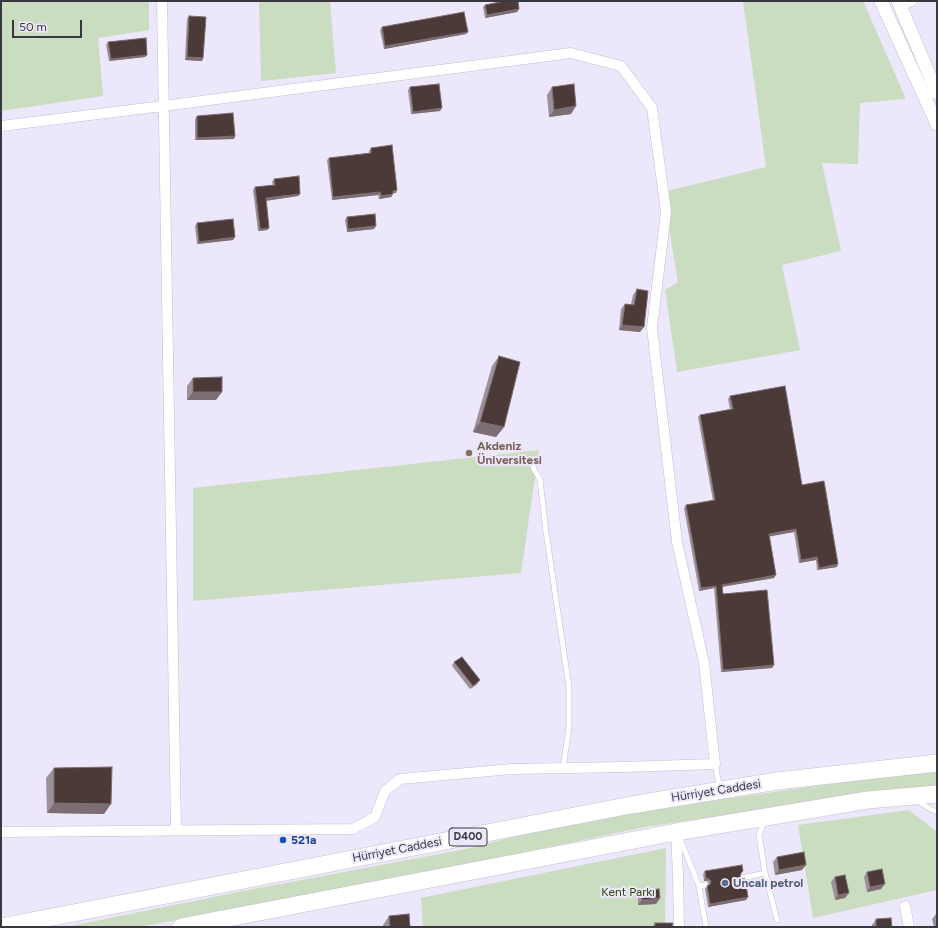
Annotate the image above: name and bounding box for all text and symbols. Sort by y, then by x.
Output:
scale bar [14,12,84,38]
text: 50 m [19,20,47,34]
place label: Akdeniz Üniversitesi [477,439,542,467]
marker: Akdeniz Üniversitesi [464,448,474,458]
street label: Hürriyet Caddesi [670,777,762,805]
road number: D400 [449,828,487,846]
place label: 521a [291,833,316,847]
street label: Hürriyet Caddesi [351,834,443,866]
marker: 521a [278,835,288,845]
place label: Uncalı petrol [733,876,803,890]
marker: Uncalı petrol [720,878,730,888]
park label: Kent Parkı [601,885,655,899]

